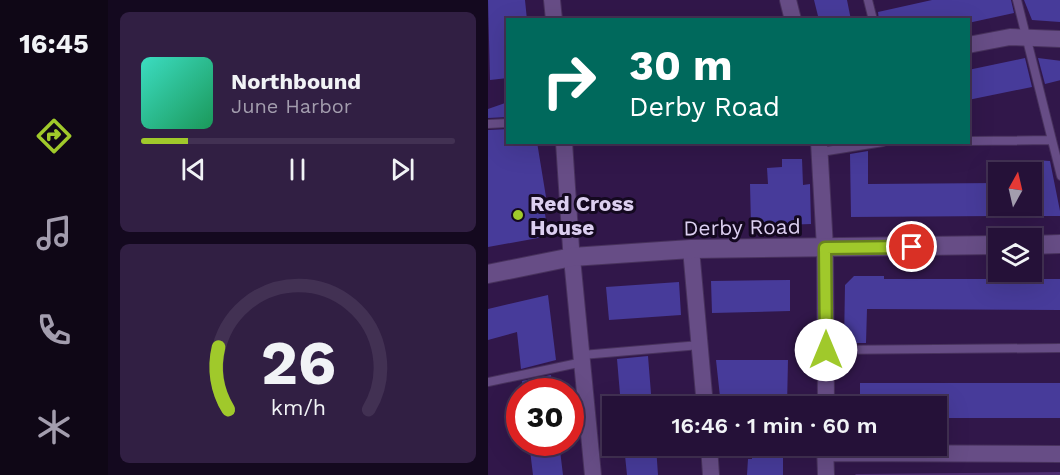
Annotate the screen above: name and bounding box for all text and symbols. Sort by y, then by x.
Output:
text: 16:45 [19,28,89,60]
text: 30 m [629,41,733,90]
icon: right [530,42,608,120]
text: Northbound [231,69,361,94]
text: Derby Road [629,91,780,123]
text: June Harbor [231,94,352,118]
icon: directions [33,115,75,157]
icon: previous [177,153,210,186]
icon: pause [281,153,314,186]
icon: next [386,153,419,186]
north arrow [988,162,1042,216]
map controls [988,162,1042,282]
place label: Red Cross House [530,191,634,240]
marker: Red Cross House [511,208,525,222]
icon: music [33,212,75,254]
street label: Derby Road [683,213,801,241]
pin [886,221,937,272]
button: layers [988,228,1042,282]
icon: arrive [895,230,928,263]
icon: phone [33,309,75,351]
position arrow [794,318,858,382]
text: 26 [260,326,336,399]
speed limit sign: 30 [506,378,584,456]
text: km/h [270,396,326,421]
icon: climate [33,406,75,448]
text: 16:46 · 1 min · 60 m [671,413,878,438]

